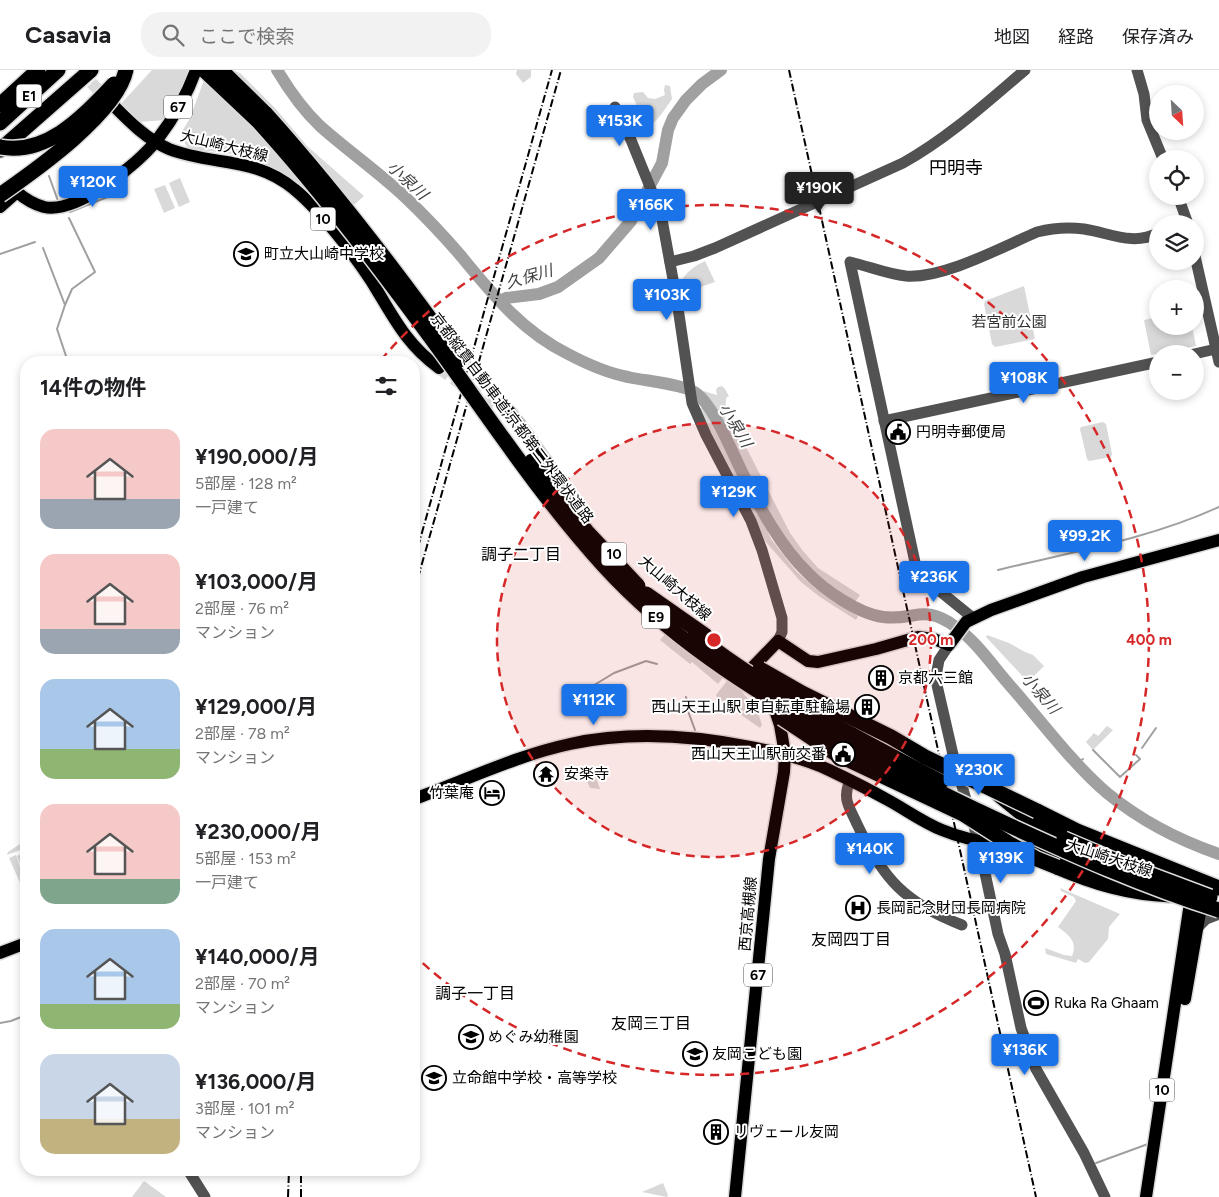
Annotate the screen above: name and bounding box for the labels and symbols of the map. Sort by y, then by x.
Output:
road number: E1 [16,85,42,108]
north arrow [1149,85,1204,140]
road number: 67 [164,96,192,118]
pin: ¥153K [585,104,655,147]
street label: 大山崎大枝線 [178,126,270,166]
water label: 小泉川 [384,157,433,205]
district label: 円明寺 [929,157,983,179]
pin: ¥120K [58,166,128,208]
pin: ¥190K [784,172,854,214]
pin: ¥166K [616,189,686,231]
road number: 10 [310,208,336,230]
school or university icon: 町立大山崎中学校 [233,241,259,267]
place label: 町立大山崎中学校 [264,245,384,263]
water label: 久保川 [503,260,557,292]
pin: ¥103K [632,278,702,321]
street label: 京都縦貫自動車道;京都第二外環状道路 [427,309,597,527]
park label: 若宮前公園 [971,313,1047,331]
pin: ¥108K [989,362,1059,404]
water label: 小泉川 [715,400,757,452]
public building icon: 円明寺郵便局 [885,419,911,445]
place label: 円明寺郵便局 [916,423,1006,441]
pin: ¥129K [699,476,769,518]
pin: ¥99.2K [1044,520,1126,562]
road number: 10 [602,542,626,566]
district label: 調子二丁目 [481,545,561,564]
street label: 大山崎大枝線 [635,552,715,624]
pin: ¥236K [899,560,969,603]
road number: E9 [642,606,670,628]
centre of rings [705,631,723,649]
text: 200 m [909,631,953,649]
text: 400 m [1126,631,1172,649]
building icon: 京都六三館 [868,665,894,691]
place label: 京都六三館 [898,669,973,687]
water label: 小泉川 [1018,669,1065,719]
pin: ¥112K [559,684,629,726]
building icon: 西山天王山駅 東自転車駐輪場 [854,694,880,720]
place label: 西山天王山駅 東自転車駐輪場 [651,698,850,716]
public building icon: 西山天王山駅前交番 [830,741,856,767]
place label: 西山天王山駅前交番 [691,745,826,763]
pin: ¥230K [944,754,1014,796]
temple icon: 安楽寺 [533,761,559,787]
place label: 安楽寺 [564,765,609,783]
hotel icon: 竹葉庵 [479,780,505,806]
place label: 竹葉庵 [429,784,474,802]
pin: ¥140K [835,832,905,875]
street label: 大山崎大枝線 [1063,836,1155,880]
pin: ¥139K [966,842,1036,884]
street label: 西京高槻線 [736,876,760,952]
hospital icon: 長岡記念財団長岡病院 [845,895,871,921]
place label: 長岡記念財団長岡病院 [876,899,1026,917]
district label: 友岡四丁目 [811,930,891,949]
road number: 67 [744,964,772,986]
district label: 調子一丁目 [435,984,515,1003]
sports icon: Ruka Ra Ghaam [1023,990,1049,1016]
place label: Ruka Ra Ghaam [1054,994,1159,1012]
district label: 友岡三丁目 [611,1014,691,1033]
school or university icon: めぐみ幼稚園 [458,1024,484,1050]
place label: めぐみ幼稚園 [488,1028,578,1046]
pin: ¥136K [990,1034,1060,1076]
school or university icon: 友岡こども園 [682,1041,708,1067]
place label: 友岡こども園 [712,1045,802,1063]
school or university icon: 立命館中学校・高等学校 [421,1065,447,1091]
place label: 立命館中学校・高等学校 [452,1069,617,1087]
road number: 10 [1150,1078,1174,1102]
building icon: リヴェール友岡 [703,1119,729,1145]
place label: リヴェール友岡 [734,1123,839,1141]

